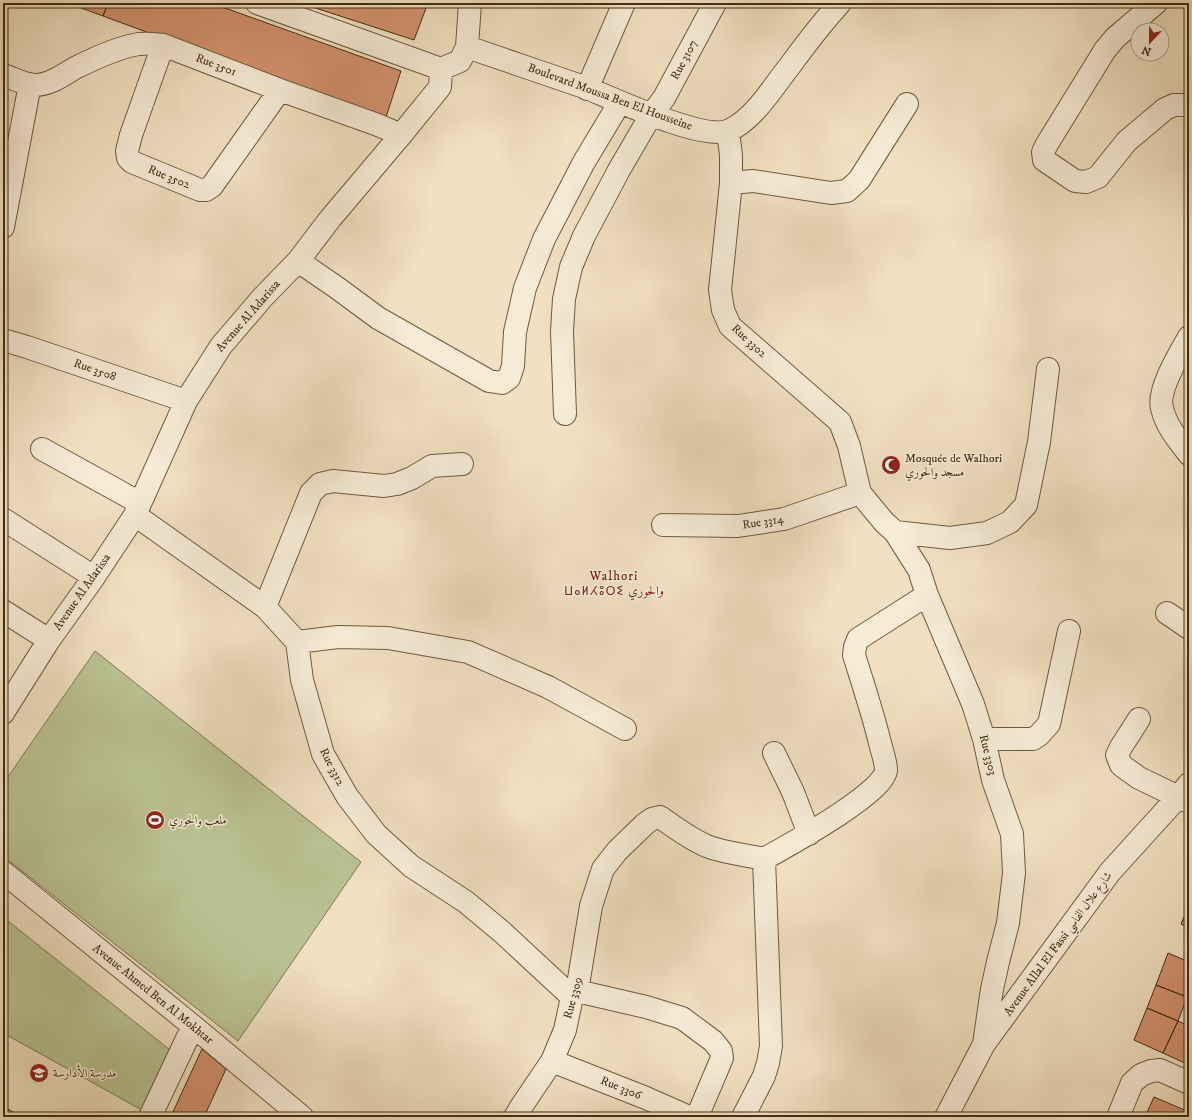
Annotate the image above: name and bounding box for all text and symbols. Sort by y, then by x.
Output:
north arrow [1130,22,1170,62]
street label: Rue 3107 [667,38,701,82]
text: N [1140,42,1153,59]
street label: Rue 3501 [193,50,239,80]
street label: Boulevard Moussa Ben El Housseine [526,60,694,134]
street label: Rue 3502 [146,162,192,192]
street label: Avenue Al Adarissa [213,276,284,355]
street label: Rue 3302 [728,321,770,361]
street label: Rue 3508 [72,356,118,384]
place label: Mosquée de Walhori مسجد والحوري [905,451,1002,482]
mosque icon: Mosquée de Walhori مسجد والحوري [880,454,902,476]
street label: Rue 3314 [741,511,786,533]
street label: Avenue Al Adarissa [50,550,115,633]
district label: Walhori ⵡⴰⵍⵃⵓⵔⵉ والحوري [564,568,664,601]
street label: Rue 3303 [976,733,1000,777]
street label: Rue 3312 [316,746,348,789]
sports icon: ملعب والحوري [144,809,166,831]
place label: ملعب والحوري [169,813,227,830]
street label: Avenue Allal El Fassi شارع علال الفاسي [1001,869,1118,1021]
street label: Avenue Ahmed Ben Al Mokhtar [90,941,217,1048]
street label: Rue 3309 [560,975,586,1021]
school or university icon: مدرسة الأدارسة [28,1062,50,1084]
place label: مدرسة الأدارسة [53,1064,117,1081]
street label: Rue 3306 [598,1073,644,1103]

